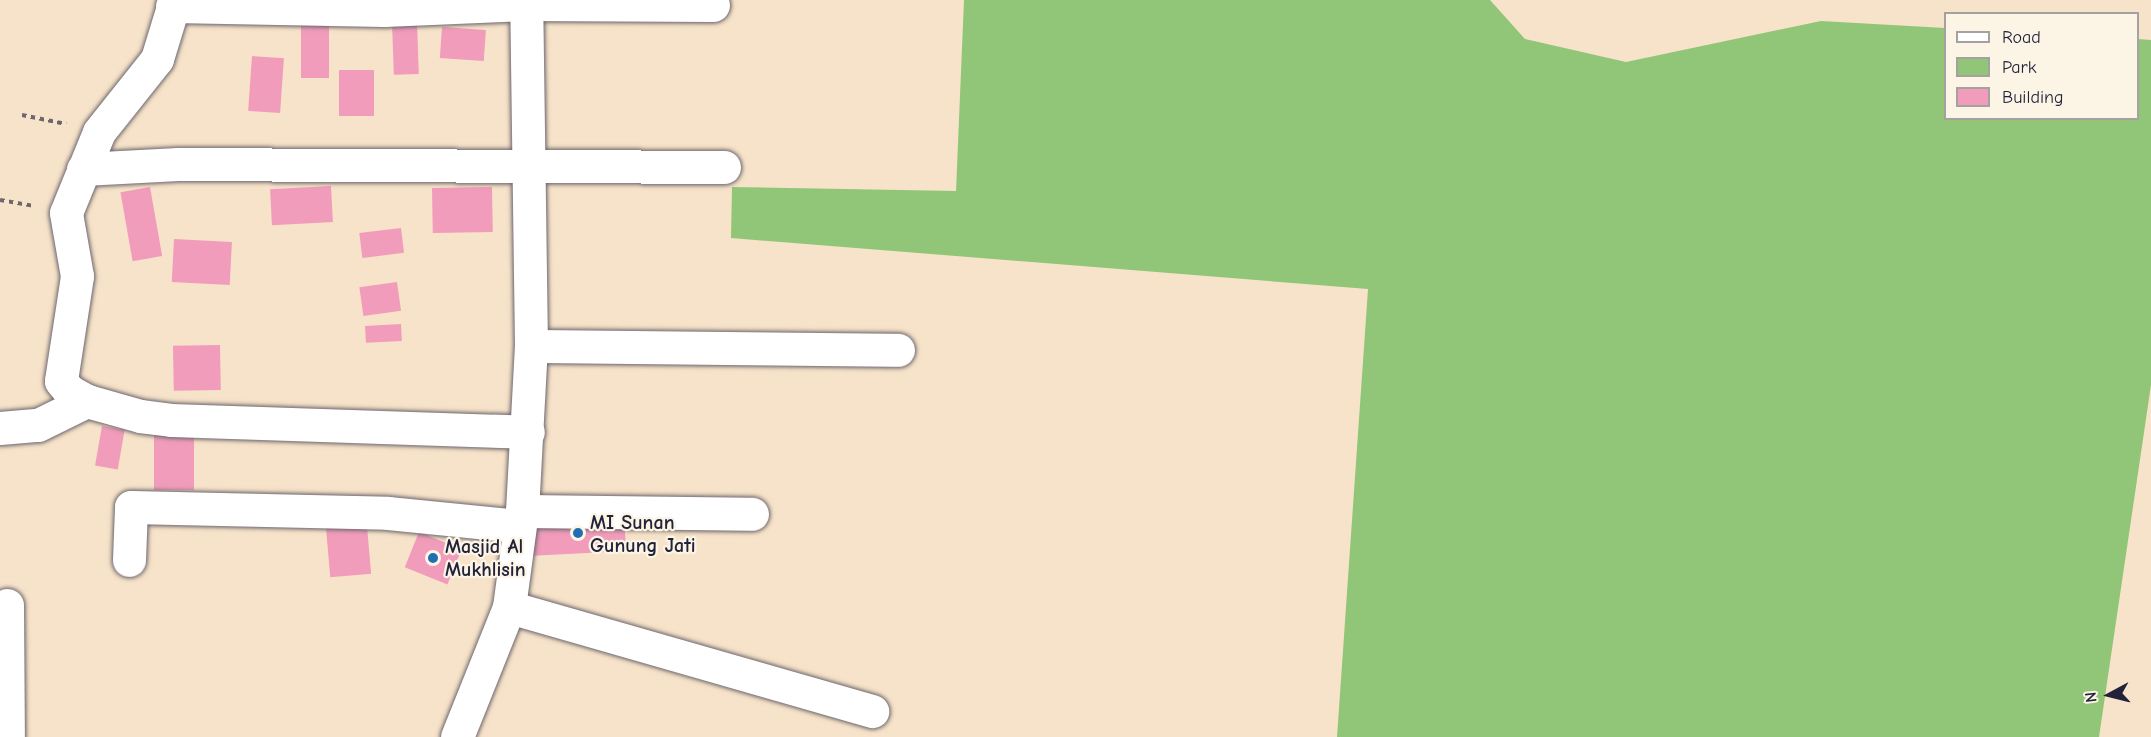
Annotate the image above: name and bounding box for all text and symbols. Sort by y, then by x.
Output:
legend [1944,12,2139,120]
text: Road [2002,27,2041,48]
text: Park [2002,57,2036,78]
text: Building [2002,87,2064,108]
place label: MI Sunan Gunung Jati [590,510,696,557]
marker: MI Sunan Gunung Jati [571,526,585,540]
place label: Masjid Al Mukhlisin [445,534,526,581]
marker: Masjid Al Mukhlisin [426,551,440,565]
north arrow [2079,665,2139,725]
text: N [2082,691,2101,703]

